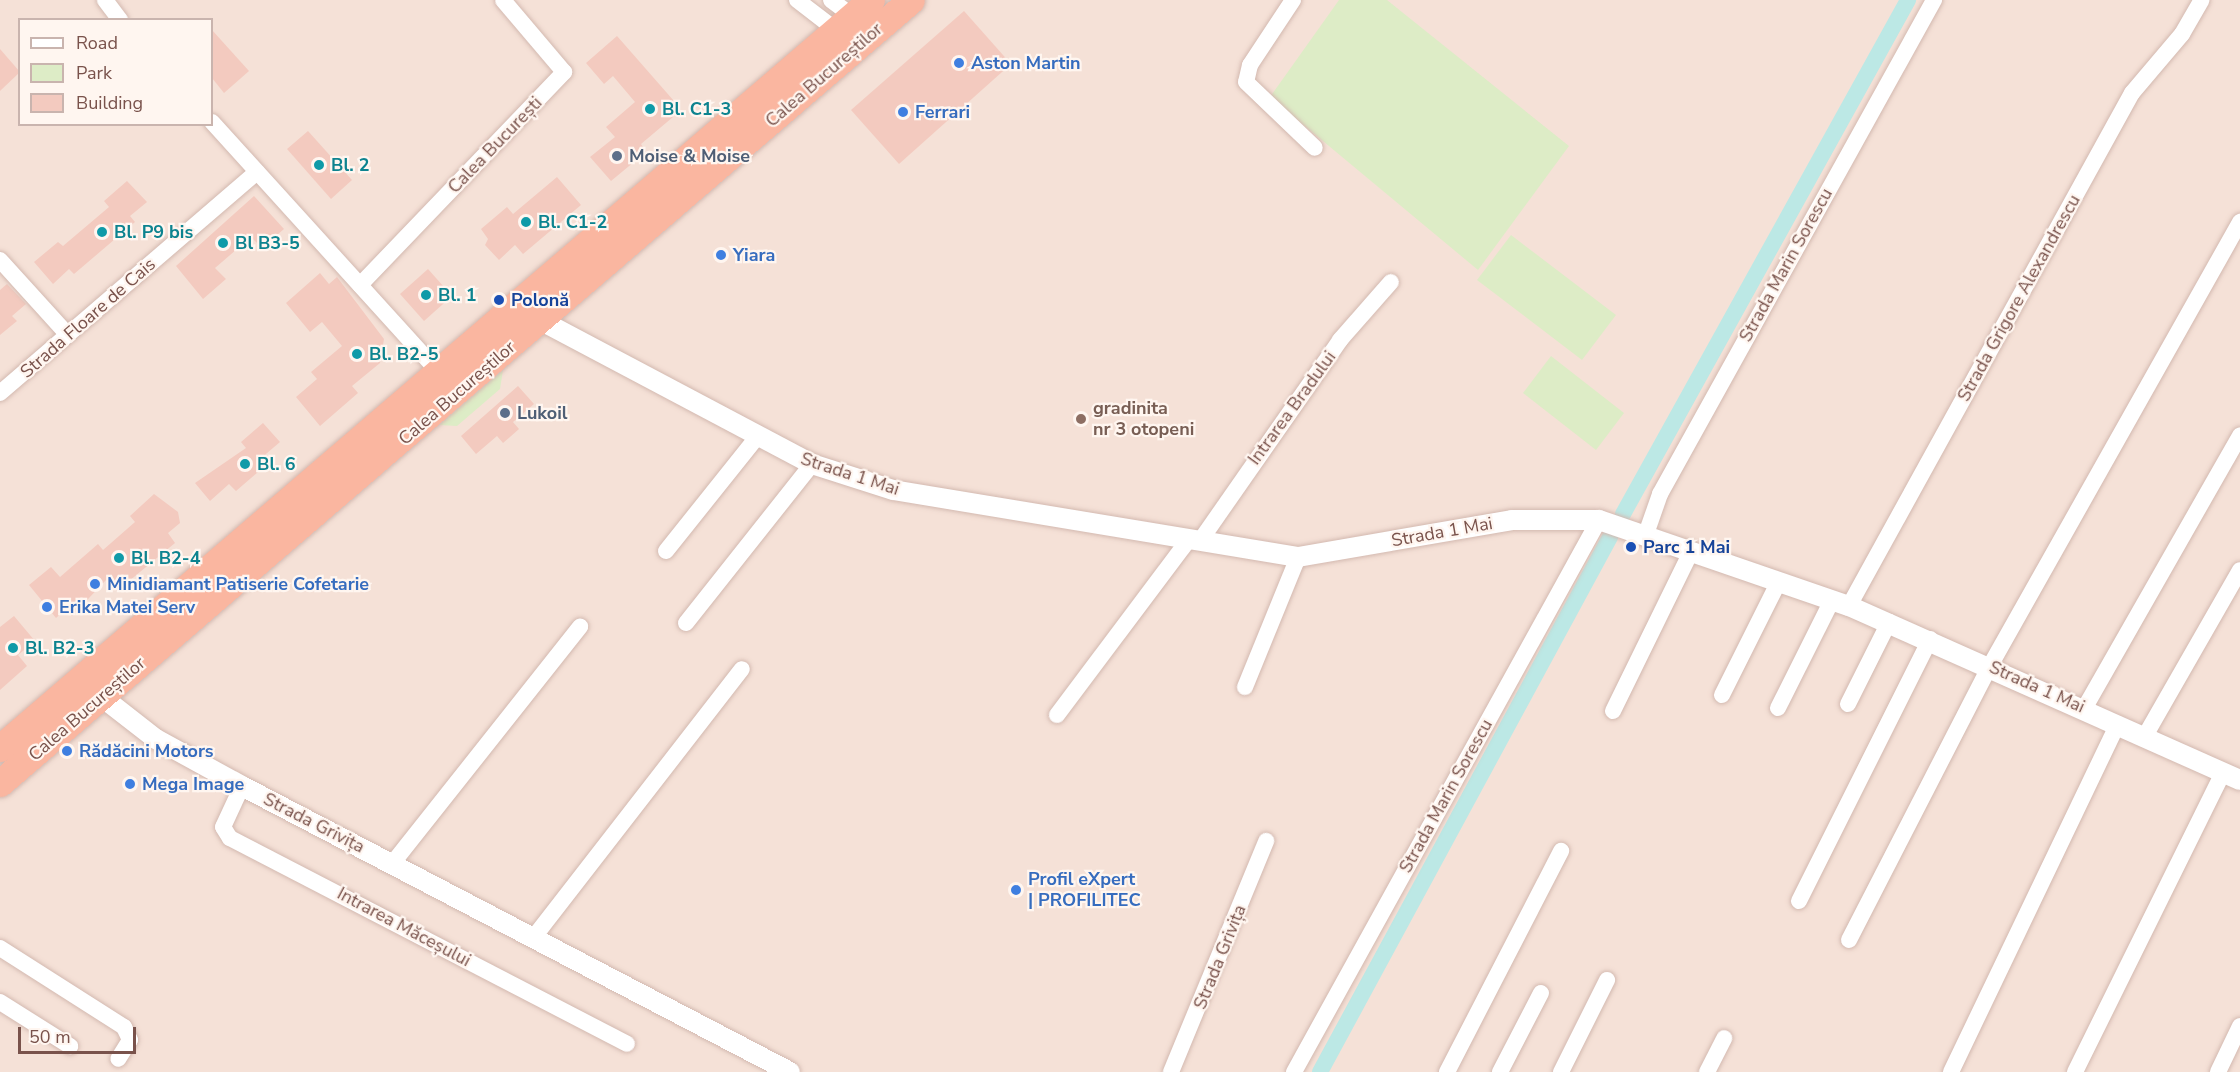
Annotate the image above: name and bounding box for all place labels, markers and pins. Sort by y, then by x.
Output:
place label: Aston Martin [971,52,1081,74]
marker: Aston Martin [952,56,966,70]
place label: Bl. C1-3 [662,98,731,120]
place label: Ferrari [915,101,970,123]
marker: Bl. C1-3 [643,102,657,116]
marker: Ferrari [896,105,910,119]
place label: Moise & Moise [629,145,750,167]
marker: Moise & Moise [610,149,624,163]
place label: Bl. 2 [331,154,369,176]
marker: Bl. 2 [312,158,326,172]
place label: Bl. C1-2 [538,211,607,233]
marker: Bl. C1-2 [519,215,533,229]
place label: Bl. P9 bis [114,221,193,243]
marker: Bl. P9 bis [95,225,109,239]
place label: Bl B3-5 [235,232,300,254]
marker: Bl B3-5 [216,236,230,250]
place label: Yiara [733,244,775,266]
marker: Yiara [714,248,728,262]
place label: Bl. 1 [438,284,476,306]
marker: Bl. 1 [419,288,433,302]
place label: Polonă [511,289,569,311]
marker: Polonă [492,293,506,307]
place label: Bl. B2-5 [369,343,438,365]
marker: Bl. B2-5 [350,347,364,361]
place label: gradinita nr 3 otopeni [1093,398,1194,440]
place label: Lukoil [517,402,568,424]
marker: Lukoil [498,406,512,420]
marker: gradinita nr 3 otopeni [1074,412,1088,426]
place label: Bl. 6 [257,453,295,475]
marker: Bl. 6 [238,457,252,471]
place label: Parc 1 Mai [1643,536,1730,558]
marker: Parc 1 Mai [1624,540,1638,554]
place label: Bl. B2-4 [131,547,200,569]
marker: Bl. B2-4 [112,551,126,565]
place label: Minidiamant Patiserie Cofetarie [107,573,369,595]
marker: Minidiamant Patiserie Cofetarie [88,577,102,591]
place label: Erika Matei Serv [59,596,195,618]
marker: Erika Matei Serv [40,600,54,614]
place label: Bl. B2-3 [25,637,94,659]
marker: Bl. B2-3 [6,641,20,655]
place label: Rădăcini Motors [79,740,214,762]
marker: Rădăcini Motors [60,744,74,758]
place label: Mega Image [142,773,244,795]
marker: Mega Image [123,777,137,791]
place label: Profil eXpert | PROFILITEC [1028,869,1141,912]
marker: Profil eXpert | PROFILITEC [1009,883,1023,897]

